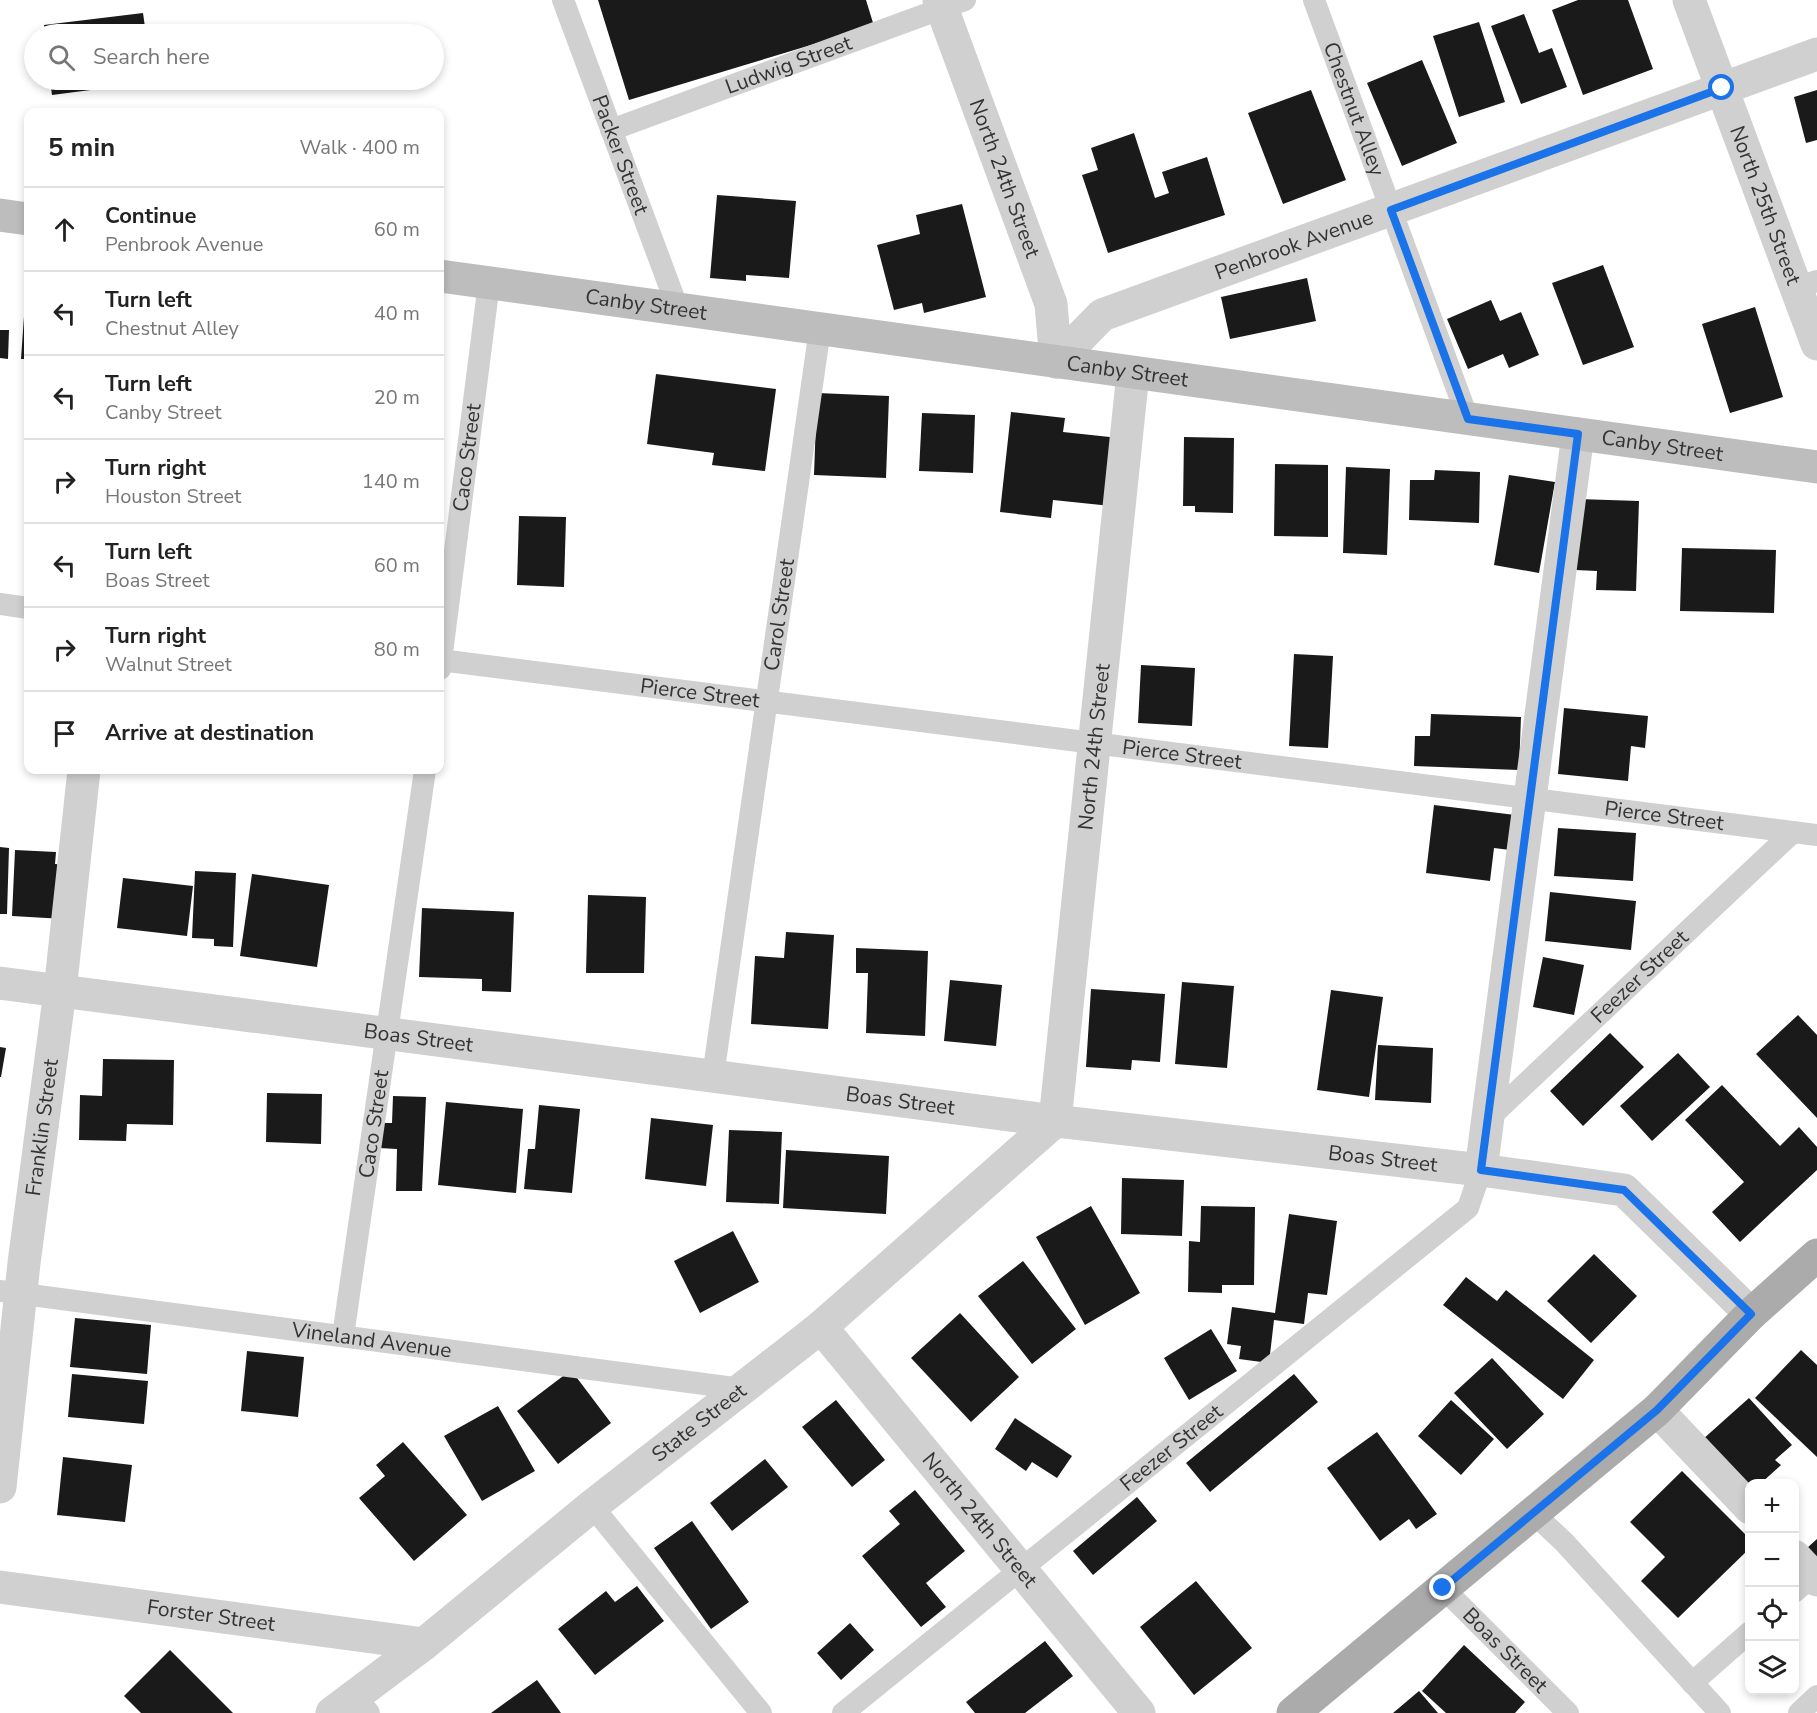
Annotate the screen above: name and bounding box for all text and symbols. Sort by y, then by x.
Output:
search box [24,24,444,90]
street label: Ludwig Street [721,29,856,101]
street label: Chestnut Alley [1317,38,1391,180]
icon: search [45,41,78,74]
text: Search here [93,42,210,72]
route start [1708,74,1734,100]
street label: Packer Street [586,91,656,219]
street label: North 24th Street [963,95,1047,262]
street label: North 25th Street [1723,122,1808,289]
text: 5 min [48,130,115,165]
text: Walk · 400 m [300,134,420,161]
text: Continue [105,201,196,231]
street label: Penbrook Avenue [1211,203,1377,287]
icon: ahead [48,213,81,246]
text: 60 m [374,216,420,243]
text: Penbrook Avenue [105,231,263,258]
street label: Canby Street [583,282,709,327]
text: Turn left [105,285,192,315]
icon: left [48,297,81,330]
text: 40 m [374,300,420,327]
text: Chestnut Alley [105,315,239,342]
street label: Canby Street [1065,349,1191,394]
text: Turn left [105,369,192,399]
icon: left [48,381,81,414]
text: 20 m [374,384,420,411]
text: Canby Street [105,399,222,426]
street label: Caco Street [446,401,488,513]
street label: Canby Street [1600,423,1726,468]
text: Turn right [105,453,206,483]
icon: right [48,465,81,498]
text: 140 m [362,468,420,495]
text: Houston Street [105,483,241,510]
text: Turn left [105,537,192,567]
icon: left [48,549,81,582]
text: 60 m [374,552,420,579]
street label: Carol Street [757,556,801,673]
text: Boas Street [105,567,210,594]
text: Turn right [105,621,206,651]
icon: right [48,633,81,666]
text: 80 m [374,636,420,663]
text: Walnut Street [105,651,232,678]
street label: North 24th Street [1071,662,1117,832]
street label: Pierce Street [639,672,762,715]
icon: arrive [48,717,81,750]
text: Arrive at destination [105,718,314,748]
street label: Pierce Street [1121,733,1244,776]
street label: Pierce Street [1603,794,1726,837]
street label: Feezer Street [1585,923,1695,1029]
street label: Boas Street [362,1017,475,1059]
street label: Franklin Street [19,1057,65,1198]
street label: Caco Street [352,1068,395,1180]
street label: Boas Street [844,1080,957,1122]
street label: Boas Street [1327,1139,1440,1179]
street label: Vineland Avenue [289,1316,453,1365]
street label: State Street [646,1376,752,1468]
street label: Feezer Street [1114,1397,1229,1498]
street label: North 24th Street [916,1446,1044,1594]
map controls [1745,1479,1799,1695]
button: + [1745,1479,1799,1533]
button: − [1745,1533,1799,1587]
route end [1429,1574,1455,1600]
button: locate [1745,1587,1799,1641]
street label: Forster Street [145,1593,278,1638]
street label: Boas Street [1456,1601,1554,1699]
button: layers [1745,1641,1799,1695]

